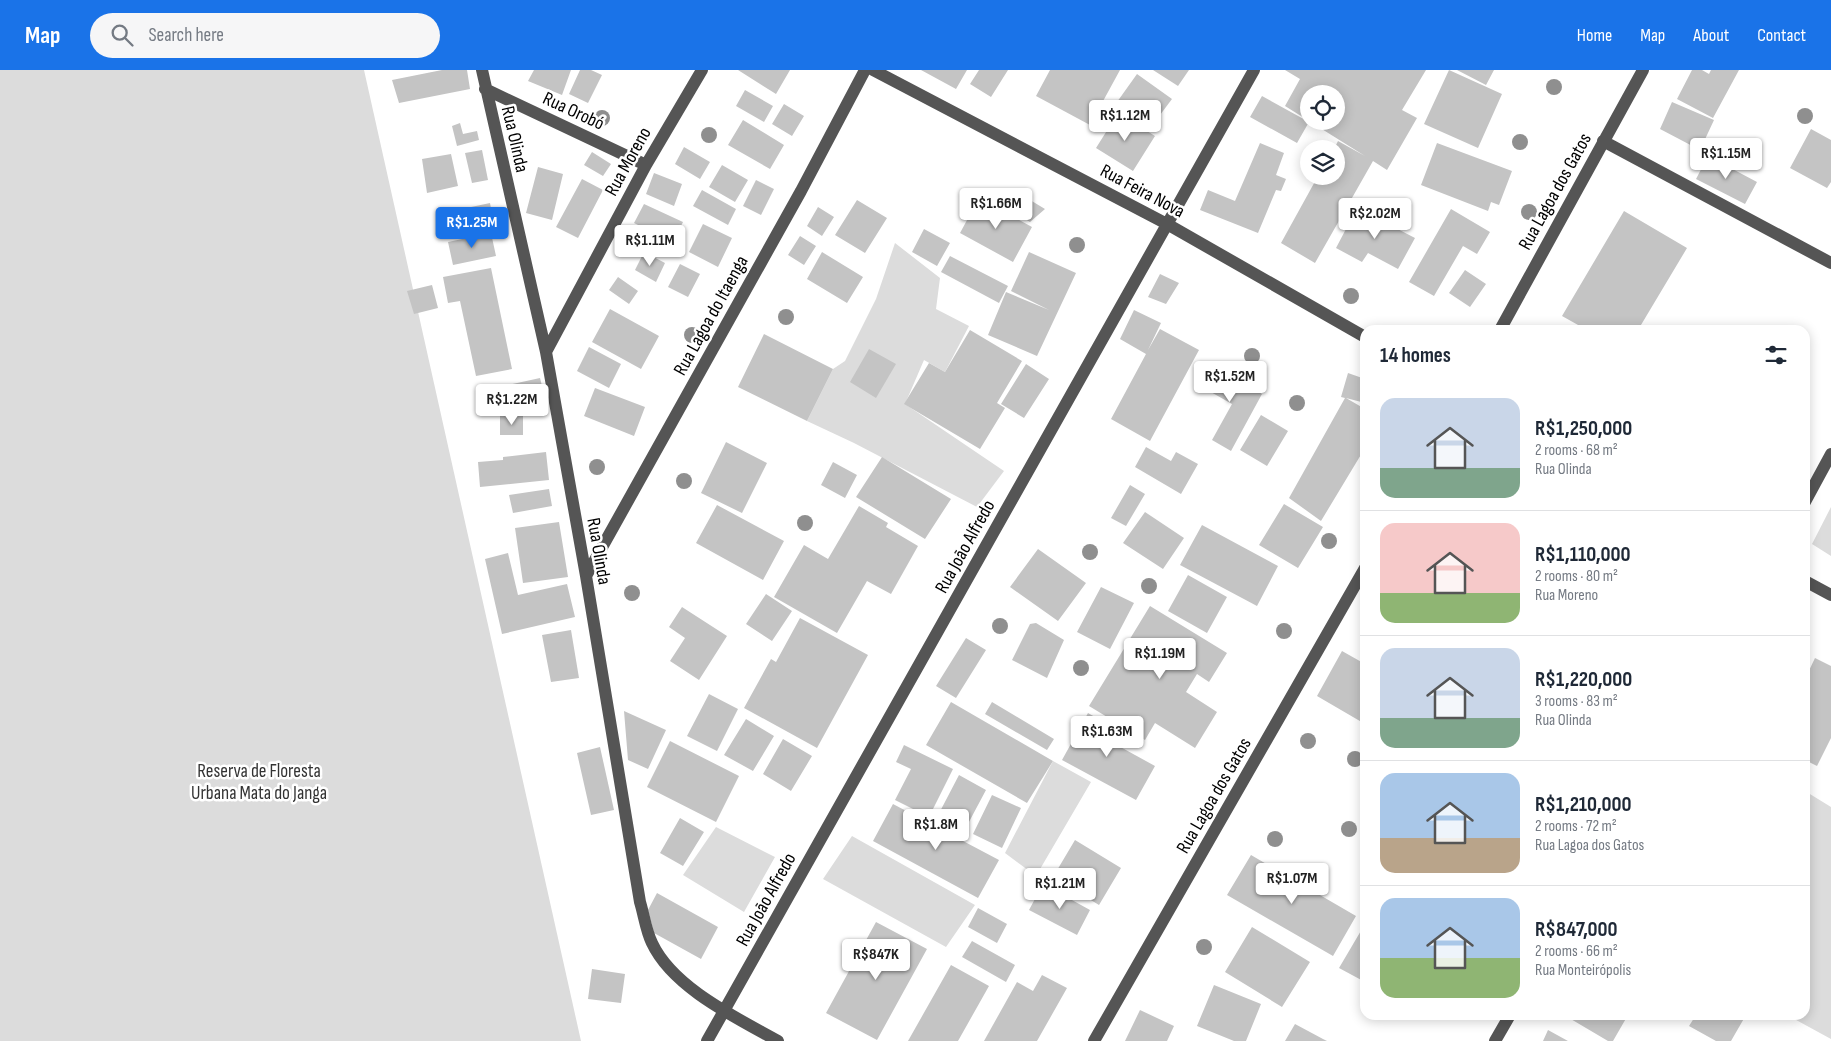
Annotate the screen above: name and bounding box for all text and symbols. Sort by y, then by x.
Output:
search box [90,13,440,58]
text: Map [25,21,60,50]
icon: search [108,21,136,49]
text: Search here [148,24,224,47]
text: Home [1577,25,1612,46]
text: Map [1640,25,1665,46]
text: About [1693,25,1729,46]
text: Contact [1757,25,1806,46]
map controls [1300,85,1345,185]
button: locate [1300,85,1345,130]
street label: Rua Orobó [539,87,608,136]
pin: R$1.12M [1079,100,1171,142]
street label: Rua Olinda [496,104,533,175]
text: R$1.12M [1100,106,1150,125]
street label: Rua Moreno [600,123,657,200]
street label: Rua Lagoa dos Gatos [1514,129,1597,254]
pin: R$1.15M [1680,138,1772,180]
button: layers [1300,140,1345,185]
text: R$1.15M [1701,144,1751,163]
street label: Rua Feira Nova [1096,159,1189,223]
pin: R$1.66M [950,188,1042,230]
text: R$1.66M [970,194,1022,213]
pin: R$2.02M [1329,198,1421,240]
text: R$2.02M [1349,204,1401,223]
pin: R$1.25M [426,206,518,249]
text: R$1.25M [447,213,497,232]
pin: R$1.11M [604,224,696,267]
text: R$1.11M [625,231,675,250]
street label: Rua Lagoa do Itaenga [669,252,754,380]
icon: filters [1762,341,1790,369]
text: 14 homes [1380,343,1451,368]
pin: R$1.52M [1184,360,1276,403]
text: R$1.52M [1205,367,1255,386]
pin: R$1.22M [466,384,558,426]
text: R$1.22M [487,390,537,409]
text: R$1,250,000 [1535,416,1632,441]
icon: home [1420,418,1480,478]
text: 2 rooms · 68 m² [1535,441,1618,460]
text: Rua Olinda [1535,460,1592,479]
street label: Rua João Alfredo [930,496,1000,597]
street label: Rua Olinda [581,516,616,586]
text: R$1,110,000 [1535,542,1630,567]
icon: home [1420,543,1480,603]
text: 2 rooms · 80 m² [1535,567,1618,586]
text: Rua Moreno [1535,586,1598,605]
pin: R$1.19M [1114,638,1206,680]
text: R$1.19M [1135,644,1185,663]
text: R$1,220,000 [1535,667,1632,692]
icon: home [1420,668,1480,728]
text: 3 rooms · 83 m² [1535,692,1618,711]
text: Rua Olinda [1535,711,1592,730]
pin: R$1.63M [1061,716,1153,758]
text: R$1.63M [1082,722,1132,741]
street label: Rua Lagoa dos Gatos [1172,734,1257,858]
park label: Reserva de Floresta Urbana Mata do Janga [191,760,327,805]
text: R$1,210,000 [1535,792,1631,817]
icon: home [1420,793,1480,853]
pin: R$1.8M [895,808,977,851]
text: R$1.8M [914,815,958,834]
text: 2 rooms · 72 m² [1535,817,1617,836]
text: Rua Lagoa dos Gatos [1535,836,1644,855]
street label: Rua João Alfredo [731,849,801,950]
pin: R$1.07M [1246,862,1338,905]
pin: R$1.21M [1014,868,1106,910]
text: R$1.07M [1267,869,1317,888]
text: R$1.21M [1035,874,1085,893]
text: R$847,000 [1535,917,1618,942]
icon: home [1420,918,1480,978]
pin: R$847K [835,938,917,981]
text: 2 rooms · 66 m² [1535,942,1618,961]
text: R$847K [853,945,899,964]
text: Rua Monteirópolis [1535,961,1631,980]

